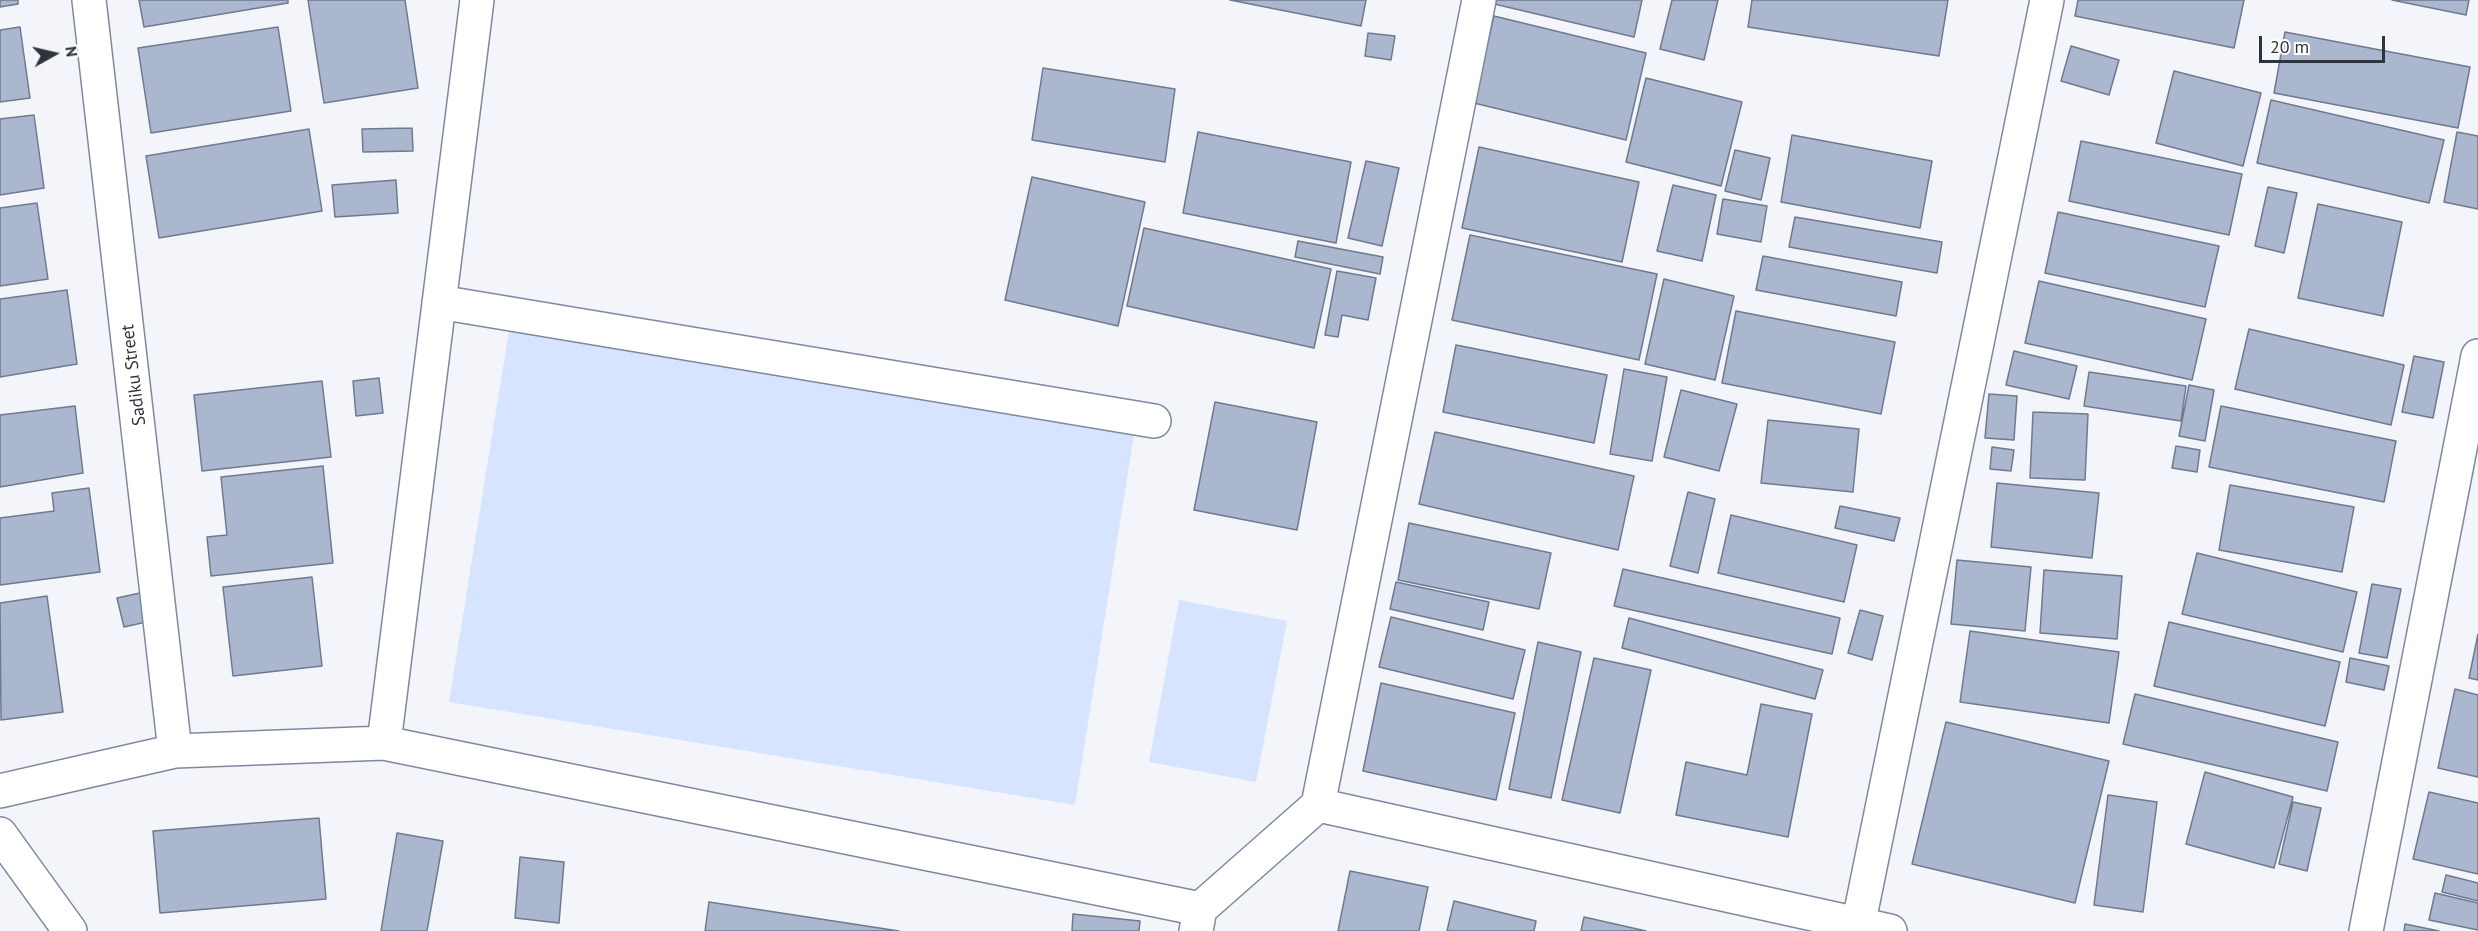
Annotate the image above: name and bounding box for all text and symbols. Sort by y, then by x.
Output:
north arrow [24,24,84,84]
scale bar [2262,24,2388,62]
text: 20 m [2270,35,2309,58]
text: N [61,45,82,58]
street label: Sadiku Street [117,323,151,427]

